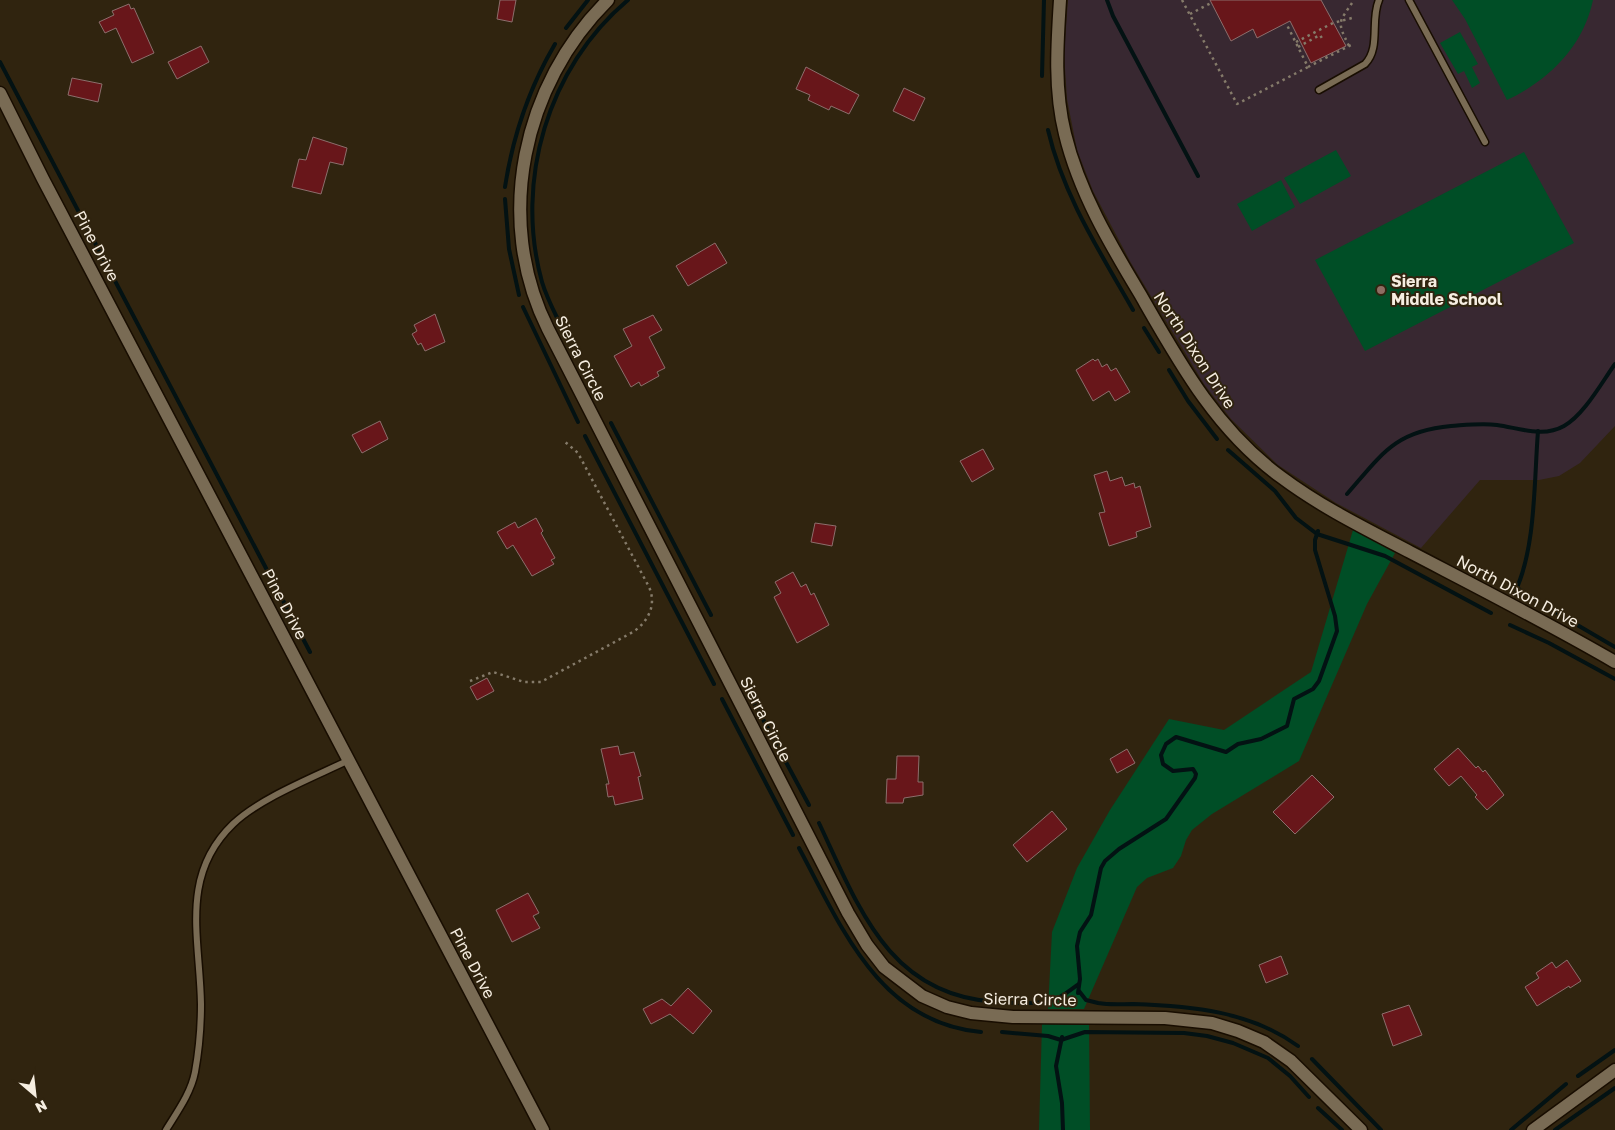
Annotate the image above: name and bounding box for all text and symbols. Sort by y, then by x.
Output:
street label: Pine Drive [70,207,124,285]
place label: Sierra Middle School [1391,271,1503,309]
marker: Sierra Middle School [1375,284,1387,296]
street label: North Dixon Drive [1150,288,1240,412]
street label: Sierra Circle [551,312,611,404]
street label: North Dixon Drive [1453,550,1583,632]
street label: Pine Drive [258,565,312,643]
street label: Sierra Circle [736,673,796,765]
street label: Pine Drive [446,924,500,1002]
street label: Sierra Circle [983,988,1077,1010]
north arrow [10,1070,60,1120]
text: N [33,1097,50,1117]

